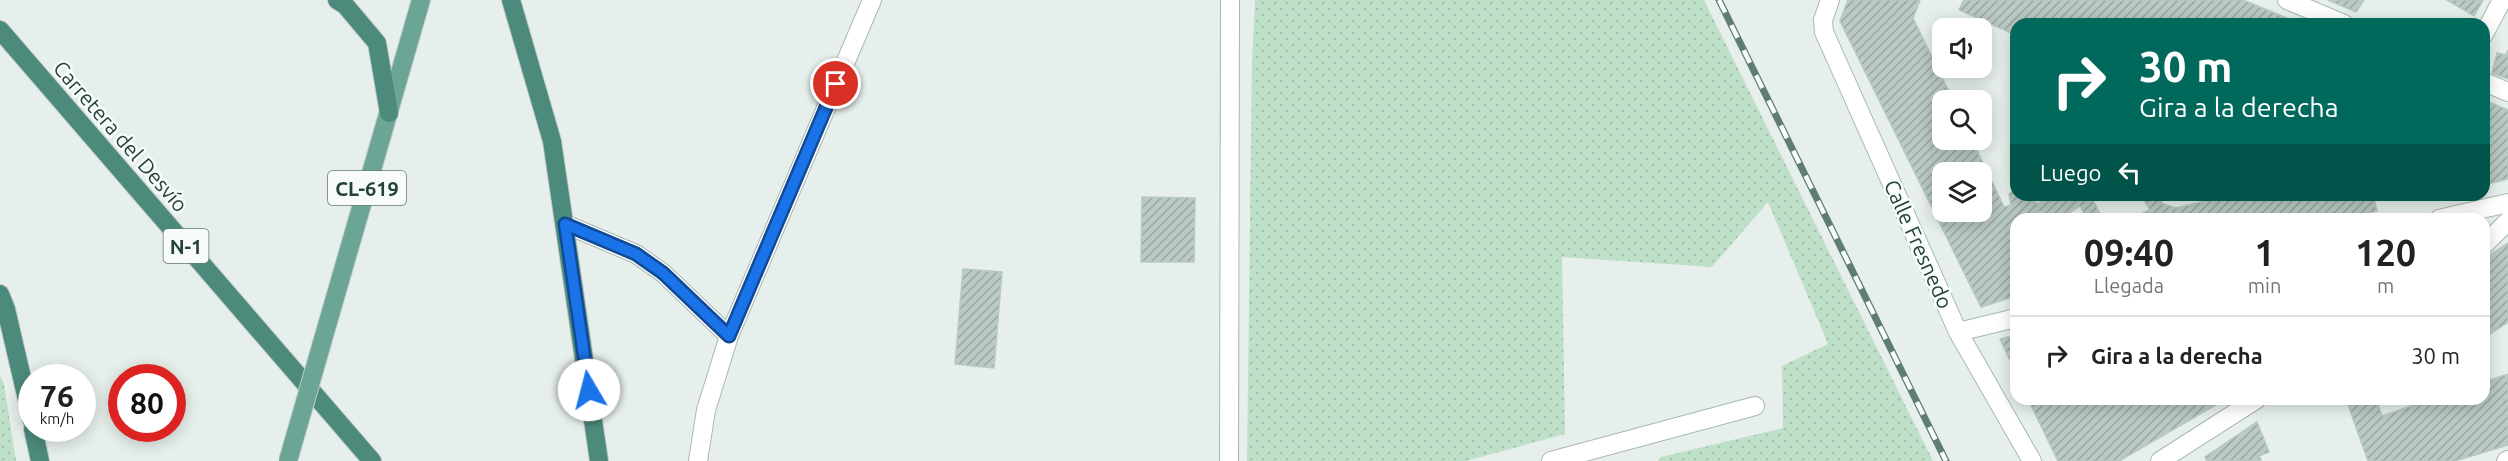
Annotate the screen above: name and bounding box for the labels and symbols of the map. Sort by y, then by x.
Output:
street label: Carretera del Desvío [49,56,193,216]
pin [810,58,861,109]
road number: CL-619 [328,171,406,205]
street label: Calle Fresnedo [1880,176,1958,312]
road number: N-1 [164,229,208,263]
position arrow [557,358,621,422]
speed limit sign: 80 [108,364,186,442]

